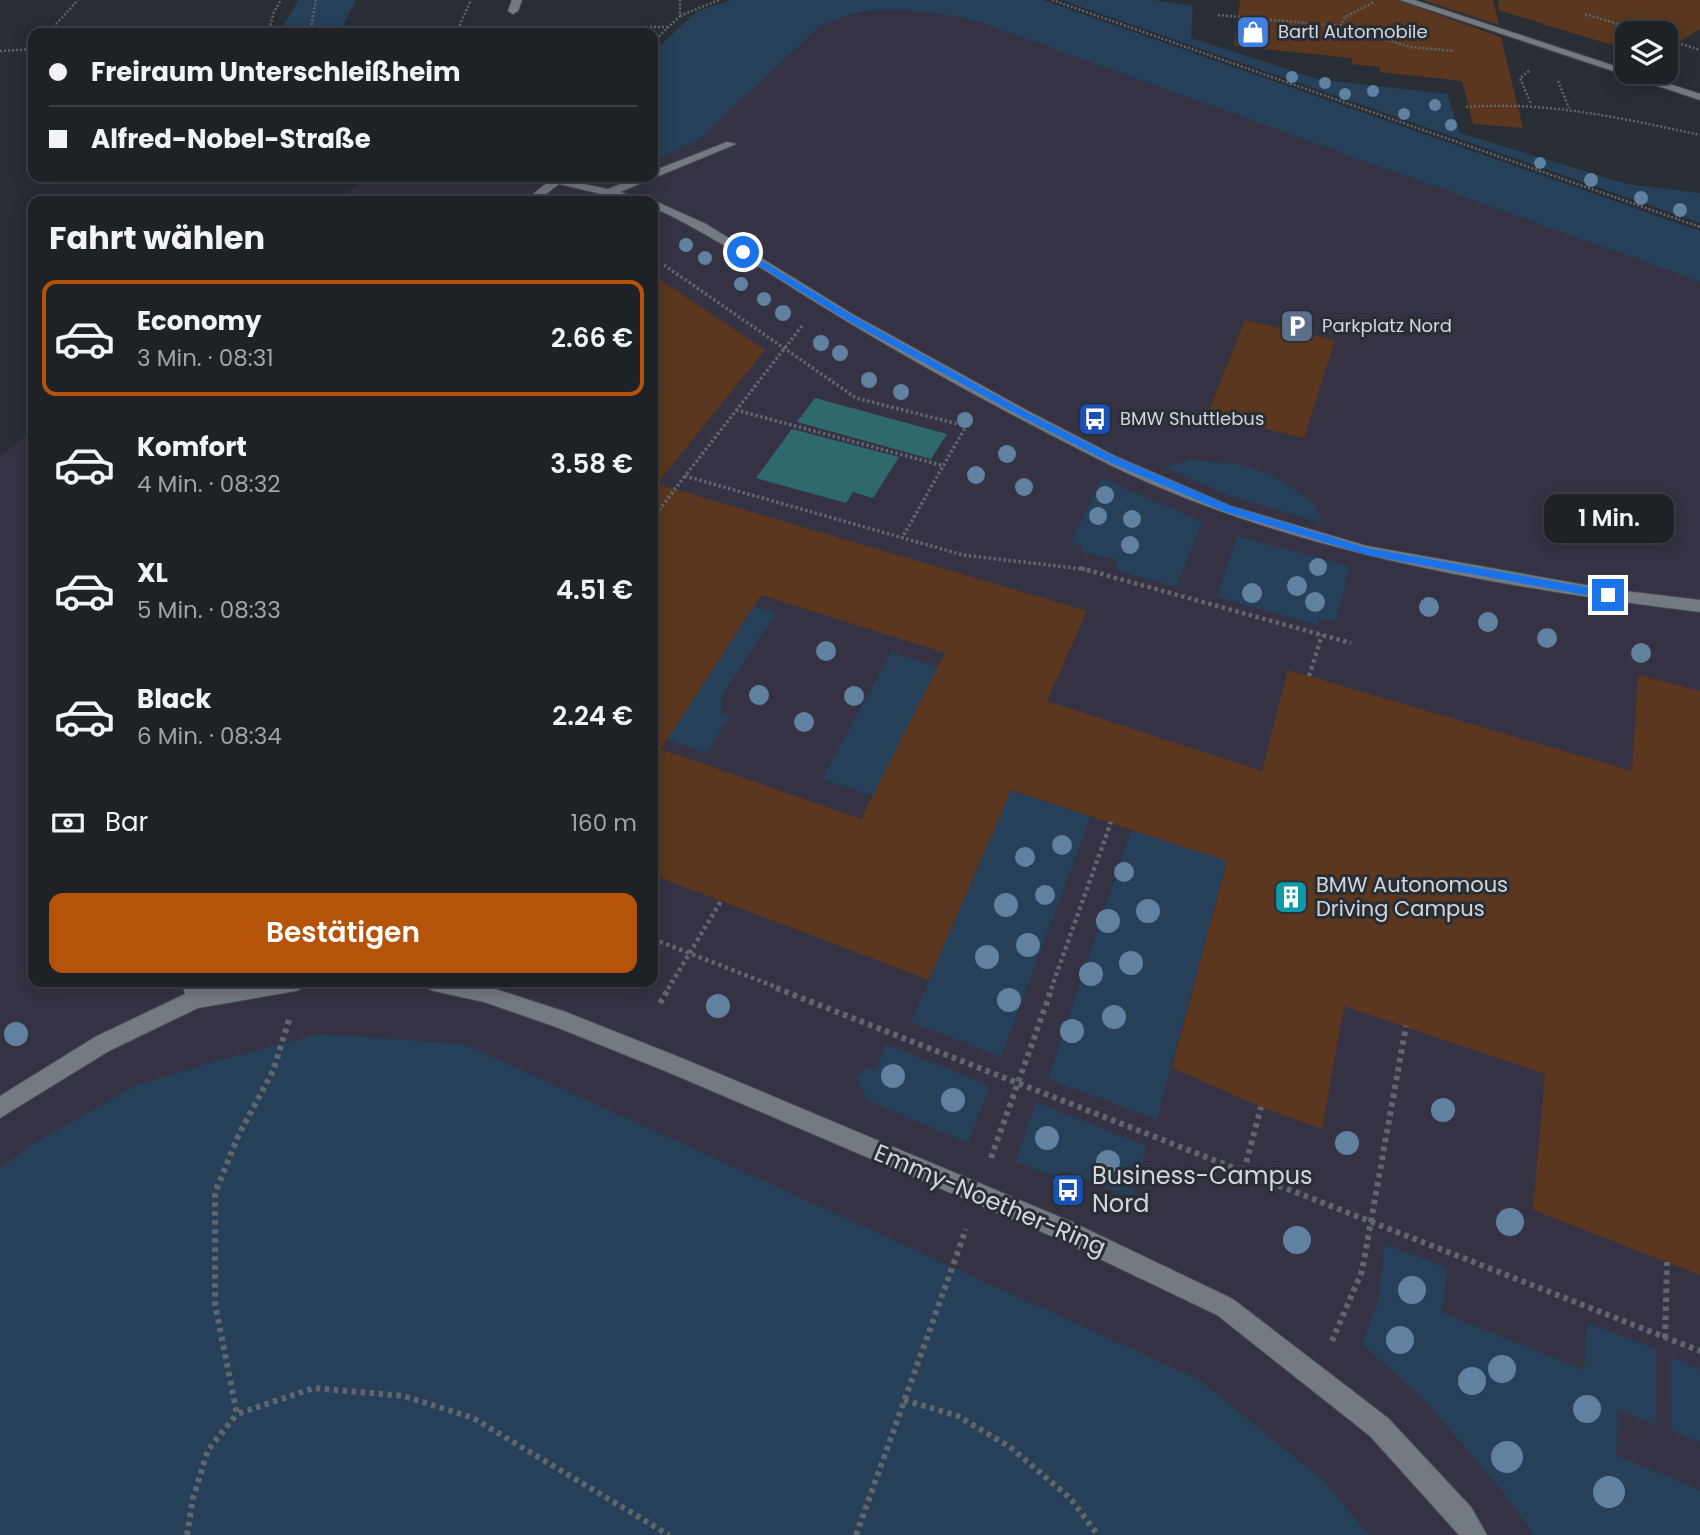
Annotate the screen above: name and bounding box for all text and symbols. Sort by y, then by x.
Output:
shop icon: Bartl Automobile [1234,13,1272,51]
place label: Bartl Automobile [1278,19,1428,44]
map controls [1615,21,1678,84]
button: layers [1615,21,1678,84]
text: Freiraum Unterschleißheim [91,54,461,90]
text: Alfred-Nobel-Straße [91,121,371,157]
text: Fahrt wählen [49,215,265,260]
route start [727,236,759,268]
text: Economy [137,303,261,339]
icon: car [53,307,116,370]
parking icon: Parkplatz Nord [1278,307,1316,345]
place label: Parkplatz Nord [1322,313,1452,338]
text: 2.66 € [551,320,633,356]
text: 3 Min. · 08:31 [137,342,274,374]
bus stop icon: BMW Shuttlebus [1076,400,1114,438]
place label: BMW Shuttlebus [1120,406,1264,431]
text: Komfort [137,429,247,465]
icon: car [53,433,116,496]
text: 3.58 € [550,446,633,482]
text: 4 Min. · 08:32 [137,468,280,500]
callout: 1 Min. [1543,494,1673,542]
text: 1 Min. [1578,502,1640,534]
text: XL [137,555,168,591]
icon: car [53,559,116,622]
text: 4.51 € [556,572,633,608]
route end [1592,579,1624,611]
text: 5 Min. · 08:33 [137,594,281,626]
text: Black [137,681,211,717]
icon: car [53,685,116,748]
text: 2.24 € [552,698,633,734]
text: 6 Min. · 08:34 [137,720,282,752]
icon: cash [49,804,87,842]
text: Bar [105,804,148,840]
text: 160 m [571,807,637,839]
place label: BMW Autonomous Driving Campus [1316,870,1508,923]
building icon: BMW Autonomous Driving Campus [1272,878,1310,916]
button: Bestätigen [49,893,637,973]
street label: Emmy-Noether-Ring [869,1136,1111,1263]
place label: Business-Campus Nord [1092,1159,1313,1220]
bus stop icon: Business-Campus Nord [1049,1171,1087,1209]

